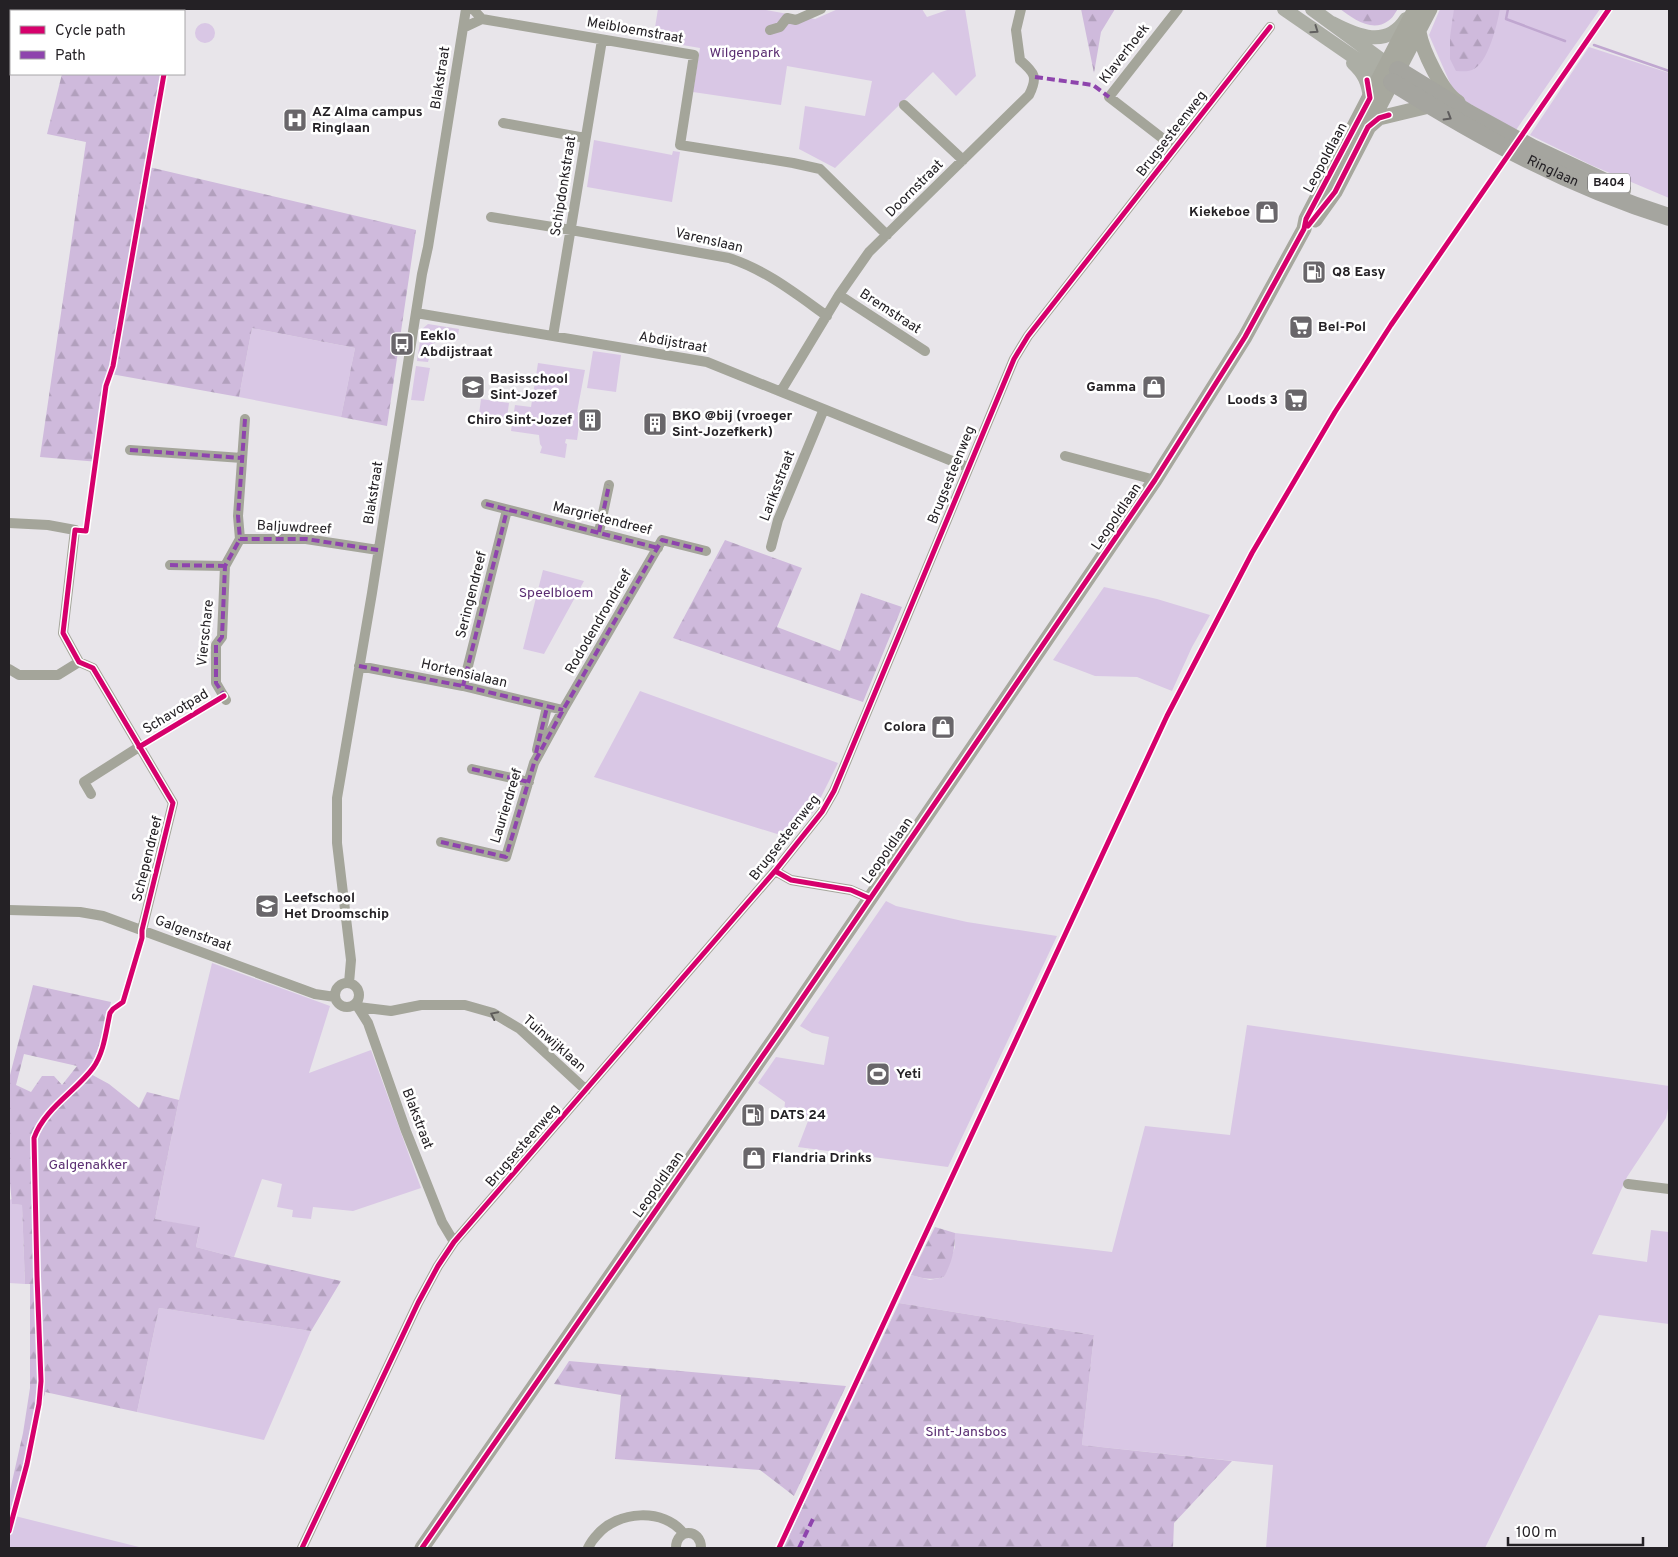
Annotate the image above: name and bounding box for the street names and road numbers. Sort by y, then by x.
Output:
street label: Meibloemstraat [585,14,685,48]
street label: Klaverhoek [1096,21,1154,87]
street label: Blakstraat [428,45,454,111]
street label: Brugsesteenweg [1133,88,1211,180]
street label: Leopoldlaan [1300,120,1352,196]
street label: Schipdonkstraat [548,135,580,237]
street label: Ringlaan [1524,152,1581,191]
street label: Doornstraat [883,157,947,221]
road number: B404 [1588,174,1630,192]
street label: Varenslaan [673,225,745,257]
street label: Bremstraat [856,286,924,338]
street label: Abdijstraat [637,329,709,357]
street label: Brugsesteenweg [925,423,979,527]
street label: Lariksstraat [757,448,799,524]
street label: Blakstraat [361,460,387,526]
street label: Leopoldlaan [1088,480,1146,554]
street label: Margrietendreef [551,498,654,540]
street label: Baljuwdreef [256,518,332,538]
street label: Seringendreef [453,549,491,640]
street label: Rododendrondreef [562,566,636,677]
street label: Vierschare [194,599,218,667]
street label: Hortensialaan [419,656,509,692]
street label: Schavotpad [140,686,212,738]
street label: Laurierdreef [488,766,527,846]
street label: Brugsesteenweg [746,792,824,884]
street label: Schependreef [129,814,167,903]
street label: Leopoldlaan [859,814,917,888]
street label: Galgenstraat [152,912,234,956]
street label: Tuinwijklaan [519,1012,589,1076]
street label: Blakstraat [398,1086,436,1152]
street label: Brugsesteenweg [482,1101,564,1191]
street label: Leopoldlaan [630,1148,688,1222]

